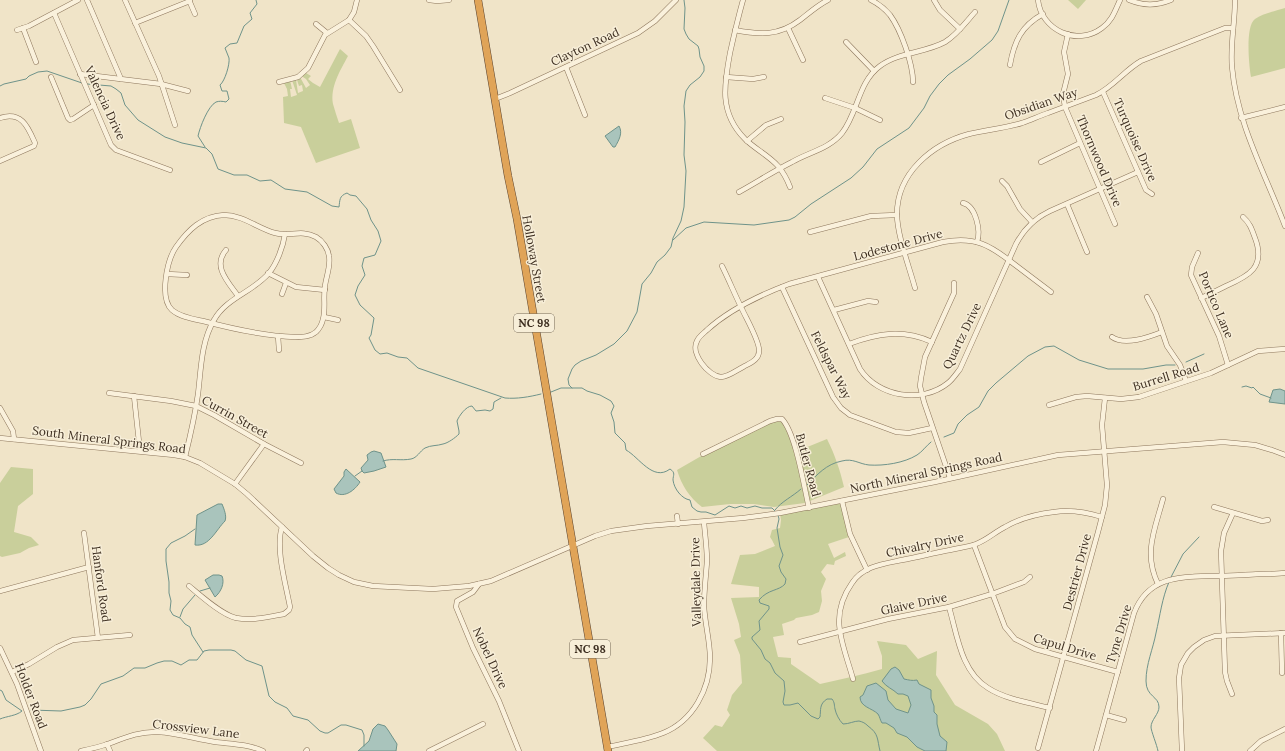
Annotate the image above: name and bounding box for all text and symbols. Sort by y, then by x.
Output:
street label: Clayton Road [548,24,622,69]
street label: Valencia Drive [81,62,129,143]
street label: Obsidian Way [1002,84,1080,123]
street label: Turquoise Drive [1110,96,1161,184]
street label: Thornwood Drive [1073,113,1126,209]
street label: Holloway Street [519,214,550,304]
street label: Lodestone Drive [852,225,945,264]
street label: Portico Lane [1196,269,1237,341]
street label: Quartz Drive [939,300,984,371]
road number: NC 98 [514,314,554,332]
street label: Feldspar Way [808,328,855,402]
street label: Burrell Road [1131,359,1201,394]
street label: Currin Street [199,392,271,441]
street label: South Mineral Springs Road [31,423,187,456]
street label: Butler Road [793,431,824,498]
street label: North Mineral Springs Road [848,449,1003,496]
street label: Chivalry Drive [885,529,966,560]
street label: Destrier Drive [1059,531,1094,612]
street label: Valleydale Drive [687,537,704,628]
street label: Hanford Road [89,545,114,623]
street label: Glaive Drive [879,589,949,618]
street label: Tyne Drive [1102,602,1135,665]
street label: Nobel Drive [470,625,511,691]
street label: Capul Drive [1032,630,1099,663]
road number: NC 98 [570,640,610,658]
street label: Holder Road [12,661,51,731]
street label: Crossview Lane [152,716,241,741]

